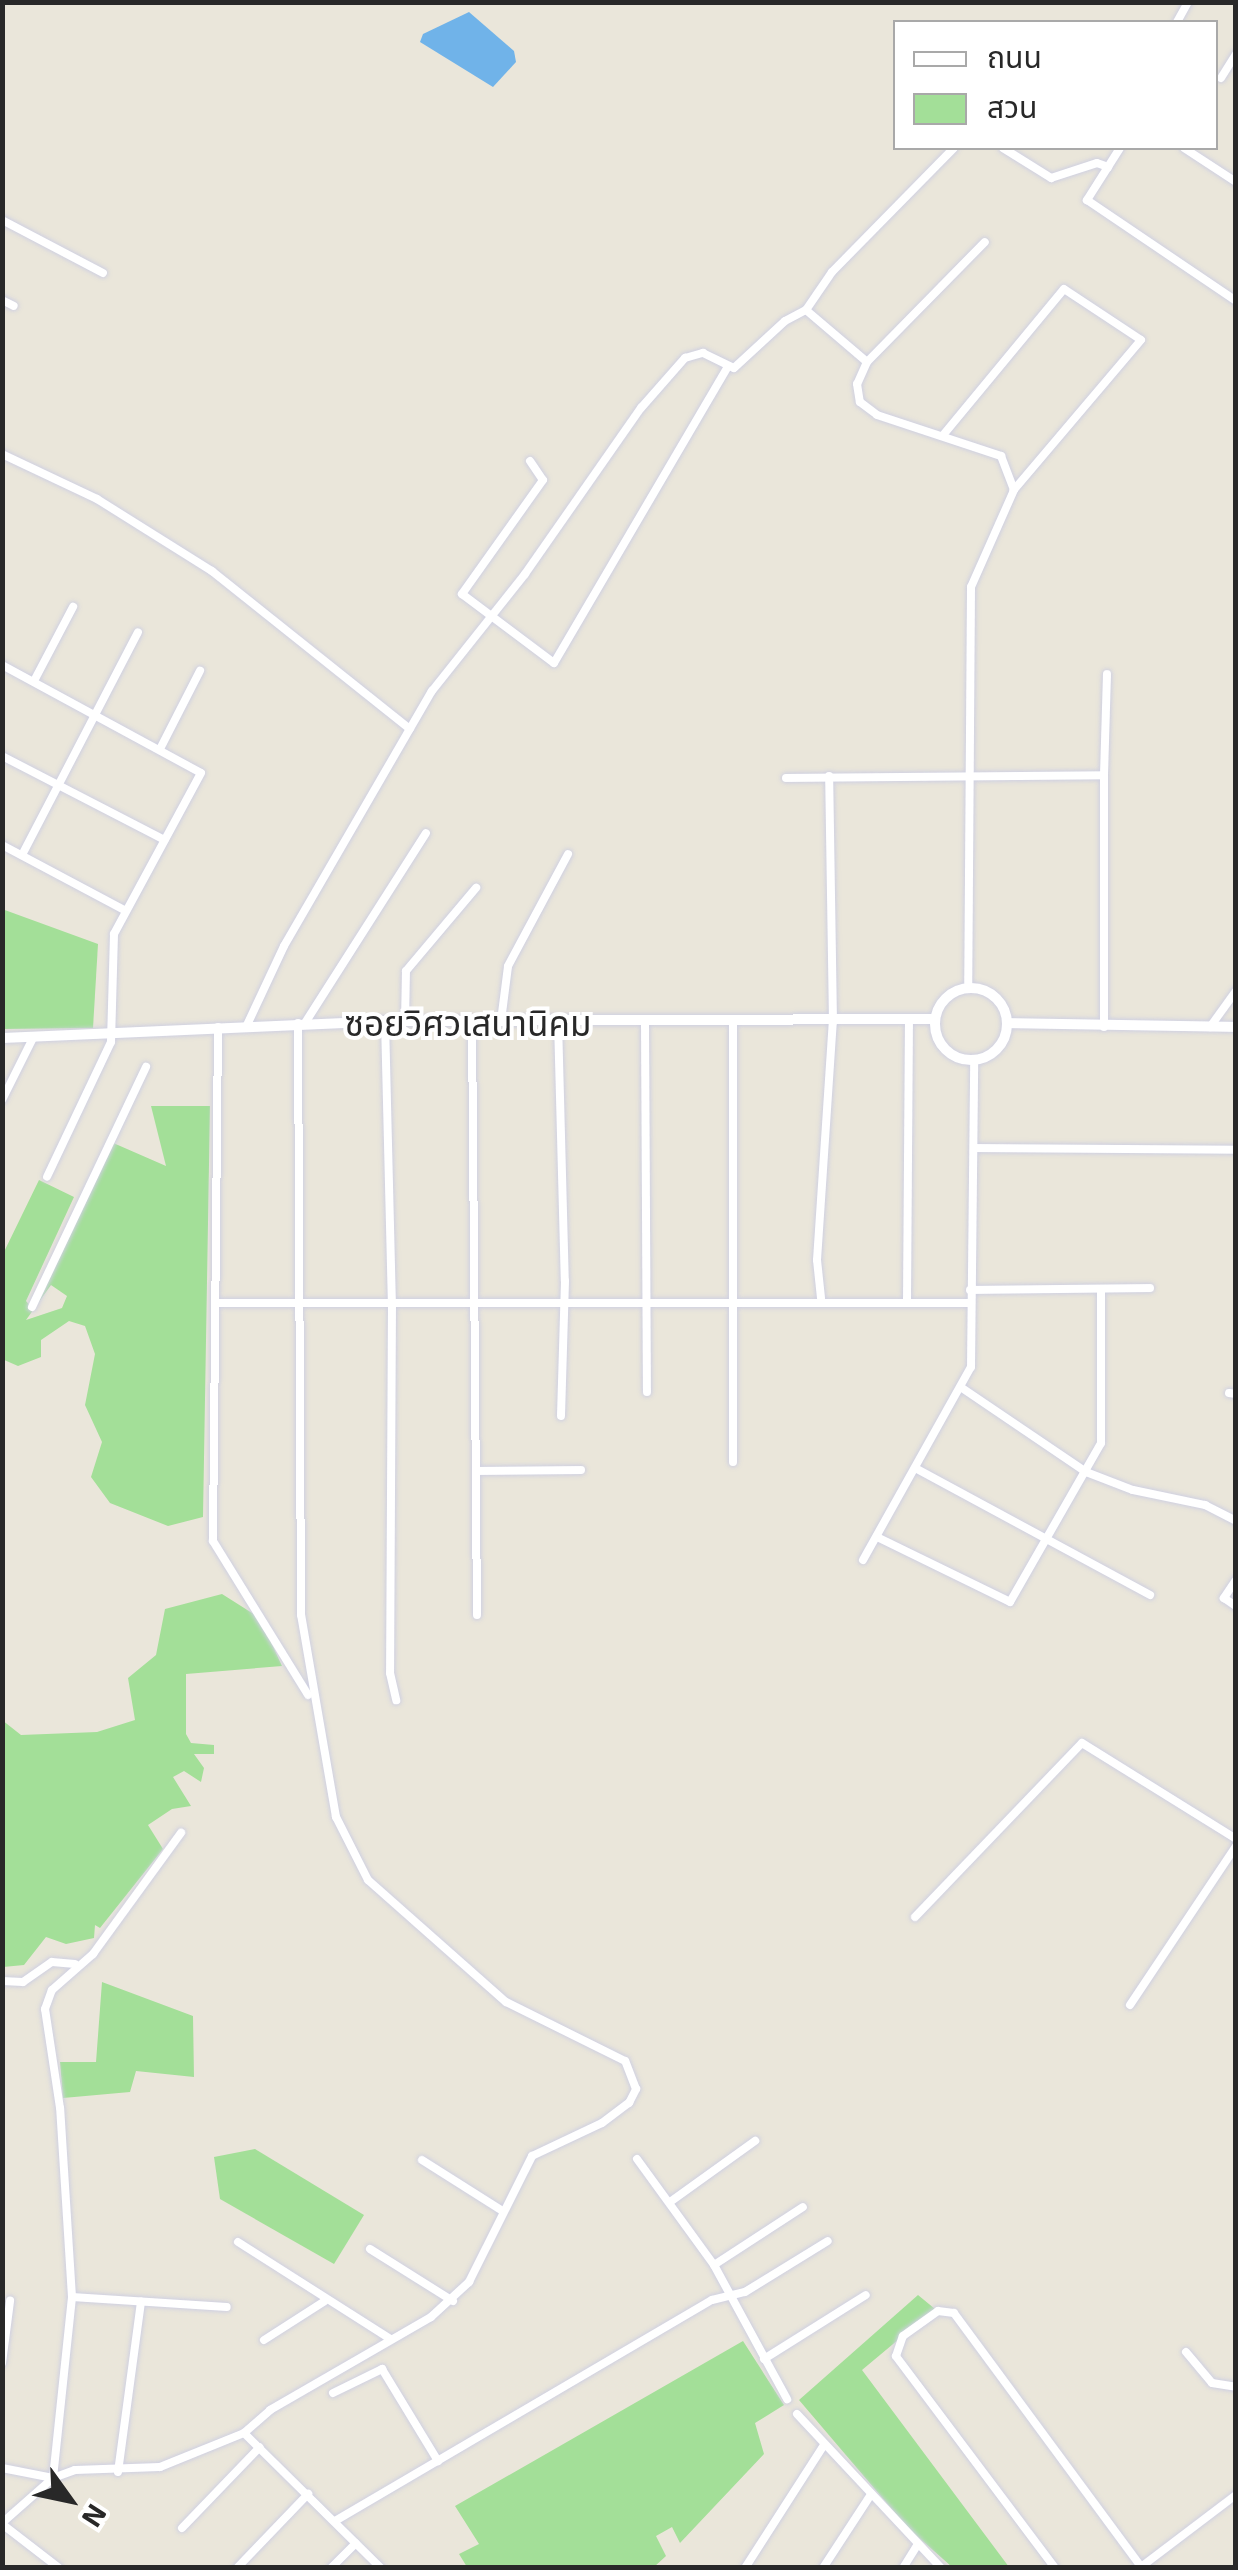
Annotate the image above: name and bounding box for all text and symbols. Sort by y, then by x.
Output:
legend [893,20,1218,150]
text: ถนน [987,38,1042,74]
text: สวน [987,88,1037,124]
street label: ซอยวิศวเสนานิคม [345,1001,591,1043]
north arrow [20,2450,120,2550]
text: N [75,2499,115,2534]

